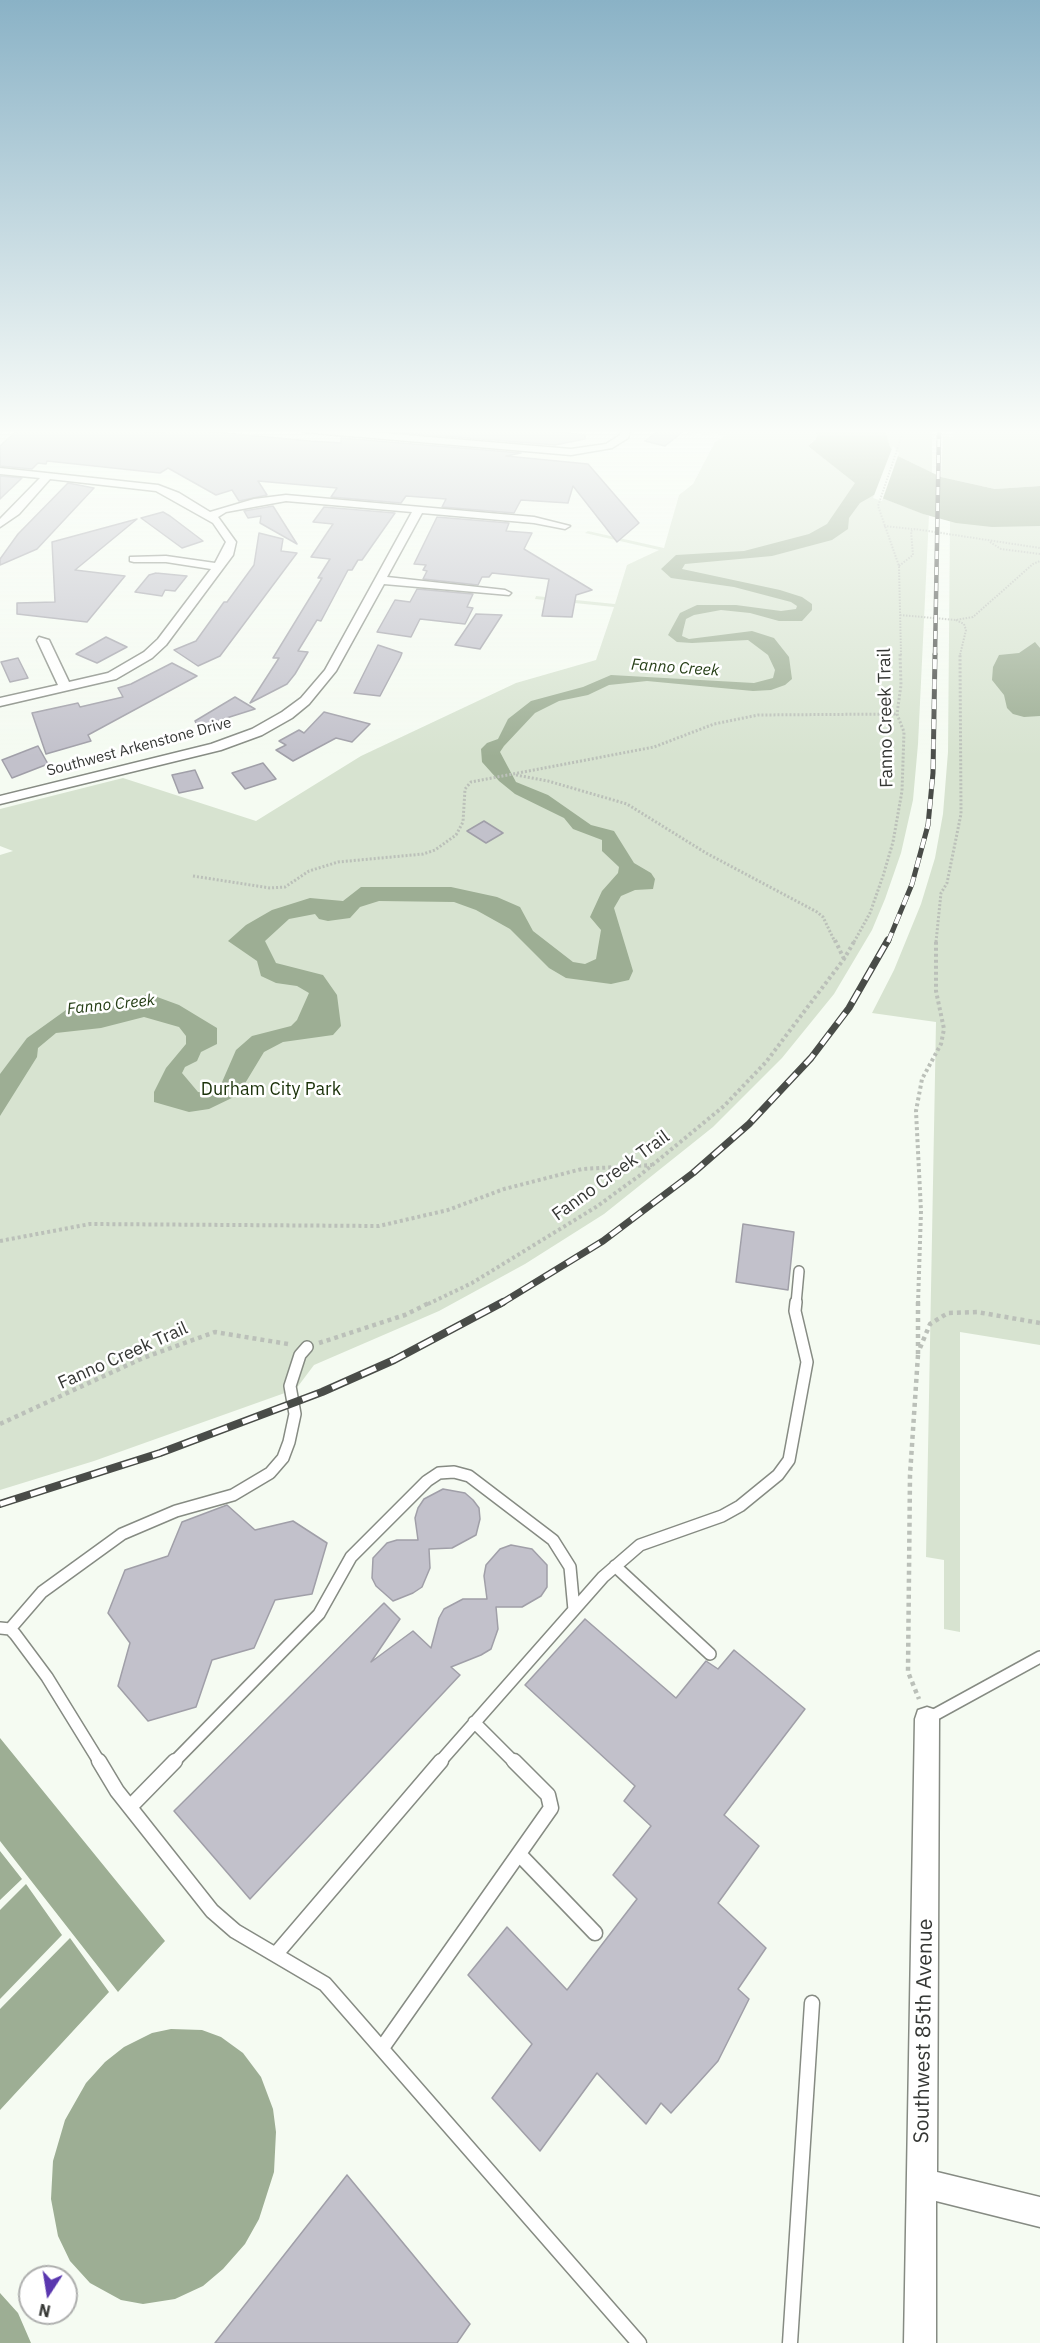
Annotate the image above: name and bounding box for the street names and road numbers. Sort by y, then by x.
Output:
street label: Fanno Creek Trail [874,648,898,788]
street label: Southwest Arkenstone Drive [45,714,233,780]
street label: Fanno Creek Trail [548,1126,674,1226]
street label: Fanno Creek Trail [55,1318,191,1394]
street label: Southwest 85th Avenue [909,1918,939,2144]

